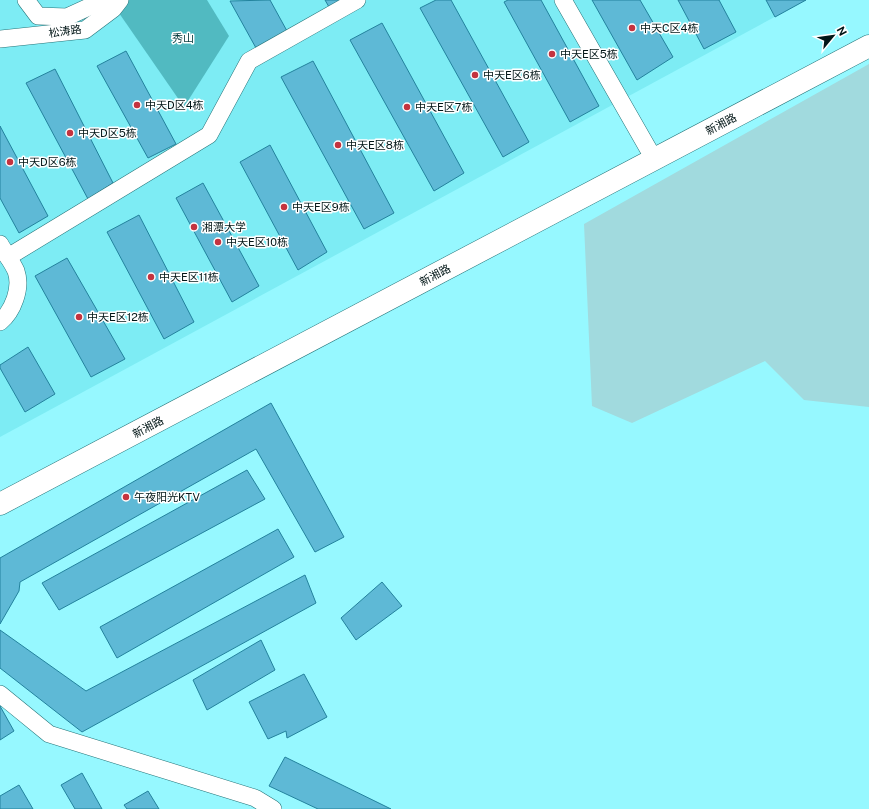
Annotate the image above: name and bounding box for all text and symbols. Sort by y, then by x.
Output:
north arrow [813,16,853,56]
place label: 中天C区4栋 [640,22,699,34]
street label: 松涛路 [48,23,82,39]
marker: 中天C区4栋 [627,23,637,33]
text: N [834,24,849,38]
park label: 秀山 [172,32,194,44]
place label: 中天E区5栋 [560,48,618,60]
marker: 中天E区5栋 [547,49,557,59]
place label: 中天E区6栋 [483,69,541,81]
marker: 中天E区6栋 [470,70,480,80]
place label: 中天D区4栋 [145,99,204,111]
marker: 中天D区4栋 [132,100,142,110]
place label: 中天E区7栋 [415,101,472,113]
marker: 中天E区7栋 [402,102,412,112]
street label: 新湘路 [704,111,738,137]
place label: 中天D区5栋 [78,127,137,139]
marker: 中天D区5栋 [65,128,75,138]
place label: 中天E区8栋 [346,139,404,151]
marker: 中天E区8栋 [333,140,343,150]
place label: 中天D区6栋 [18,156,76,168]
marker: 中天D区6栋 [5,157,15,167]
place label: 中天E区9栋 [292,201,350,213]
marker: 中天E区9栋 [279,202,289,212]
place label: 湘潭大学 [202,221,246,233]
marker: 湘潭大学 [189,222,199,232]
place label: 中天E区10栋 [226,236,288,248]
marker: 中天E区10栋 [213,237,223,247]
street label: 新湘路 [418,262,452,288]
place label: 中天E区11栋 [159,271,219,283]
marker: 中天E区11栋 [146,272,156,282]
place label: 中天E区12栋 [87,311,149,323]
marker: 中天E区12栋 [74,312,84,322]
street label: 新湘路 [131,414,165,440]
place label: 午夜阳光KTV [134,491,200,503]
marker: 午夜阳光KTV [121,492,131,502]

